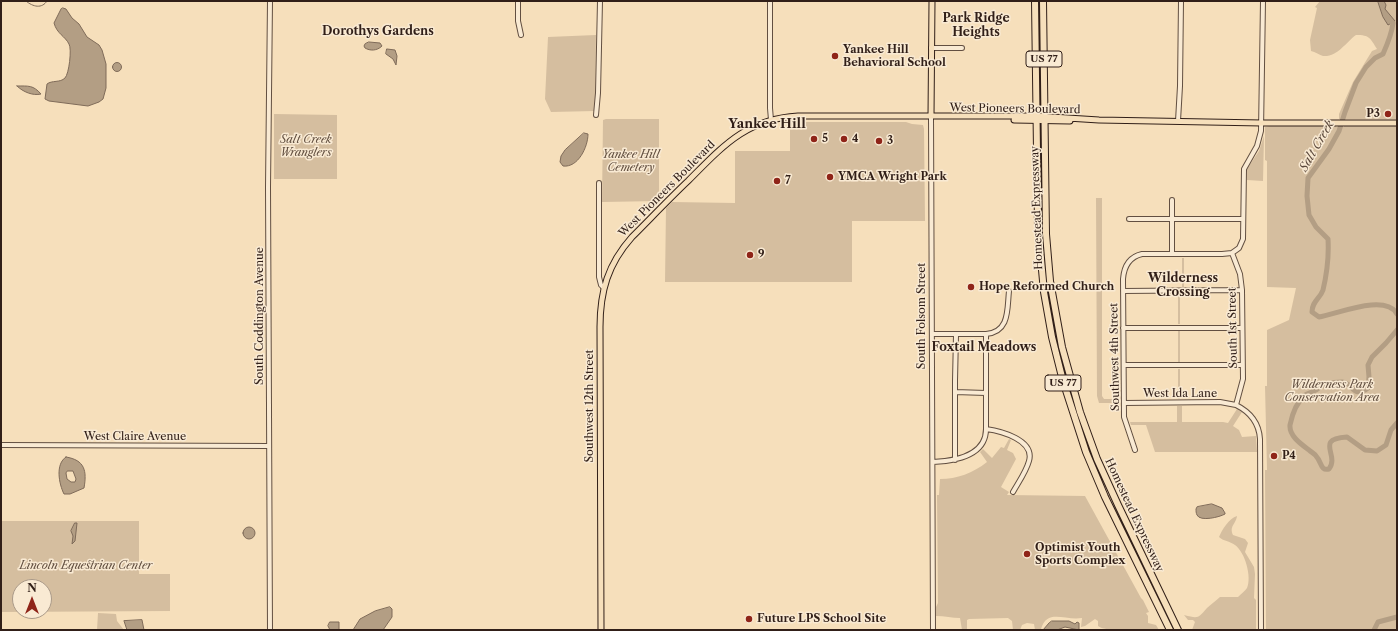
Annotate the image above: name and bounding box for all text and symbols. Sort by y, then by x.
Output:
district label: Park Ridge Heights [942,12,1010,40]
district label: Dorothys Gardens [322,25,434,39]
place label: Yankee Hill Behavioral School [843,43,946,69]
marker: Yankee Hill Behavioral School [830,51,840,61]
road number: US 77 [1026,51,1062,67]
street label: West Pioneers Boulevard [950,101,1080,117]
place label: P3 [1366,107,1380,121]
marker: P3 [1383,109,1393,119]
district label: Yankee Hill [728,116,806,132]
water label: Salt Creek [1297,118,1337,174]
place label: 5 [822,132,828,146]
place label: 4 [852,132,859,146]
park label: Salt Creek Wranglers [280,133,332,159]
marker: 5 [809,134,819,144]
marker: 4 [839,134,849,144]
place label: 3 [887,134,893,148]
marker: 3 [874,136,884,146]
street label: West Pioneers Boulevard [616,138,718,240]
street label: Homestead Expressway [1028,146,1046,270]
park label: Yankee Hill Cemetery [602,148,660,174]
place label: YMCA Wright Park [838,170,947,184]
marker: YMCA Wright Park [825,172,835,182]
place label: 7 [785,174,791,188]
marker: 7 [772,176,782,186]
street label: South Coddington Avenue [253,247,267,385]
place label: 9 [758,248,765,262]
marker: 9 [745,250,755,260]
street label: South Folsom Street [915,263,929,369]
district label: Wilderness Crossing [1148,272,1218,300]
place label: Hope Reformed Church [979,280,1114,294]
marker: Hope Reformed Church [966,282,976,292]
street label: South 1st Street [1226,287,1240,369]
street label: Southwest 4th Street [1107,303,1123,411]
district label: Foxtail Meadows [932,341,1036,355]
street label: Southwest 12th Street [583,350,597,462]
road number: US 77 [1045,375,1081,391]
park label: Wilderness Park Conservation Area [1285,378,1379,404]
street label: West Ida Lane [1143,387,1217,401]
street label: West Claire Avenue [84,430,186,444]
place label: P4 [1282,449,1296,463]
marker: P4 [1269,451,1279,461]
street label: Homestead Expressway [1102,456,1166,574]
place label: Optimist Youth Sports Complex [1035,541,1125,567]
marker: Optimist Youth Sports Complex [1022,549,1032,559]
park label: Lincoln Equestrian Center [20,559,152,573]
north arrow [12,579,52,619]
text: N [27,581,37,595]
place label: Future LPS School Site [757,612,886,626]
marker: Future LPS School Site [744,614,754,624]

